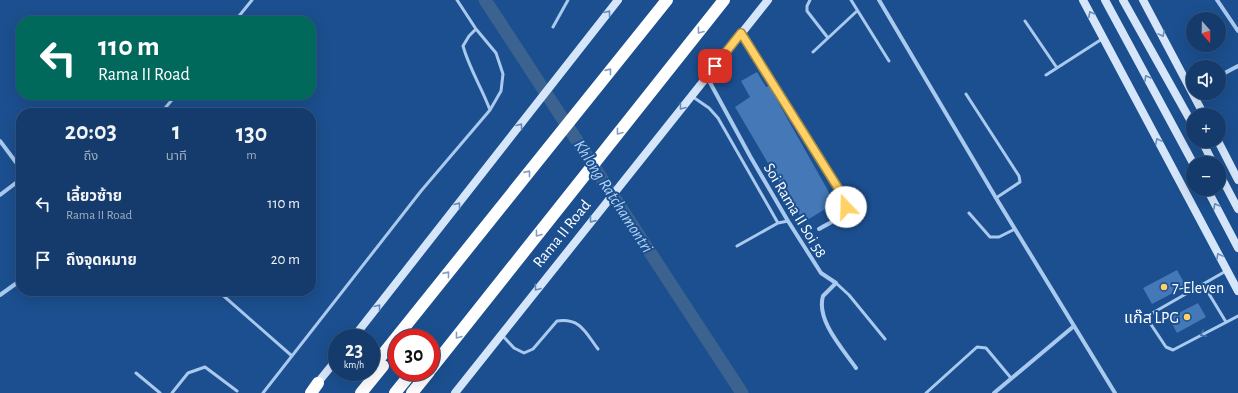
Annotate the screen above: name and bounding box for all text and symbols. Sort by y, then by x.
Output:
one-way arrow [603,11,610,18]
one-way arrow [1088,11,1095,19]
north arrow [1186,12,1226,52]
map controls [1186,12,1226,196]
one-way arrow [698,26,705,33]
one-way arrow [1157,30,1164,37]
icon: left [32,32,84,84]
text: 110 m [98,33,160,61]
pin [698,49,732,83]
icon: arrive [704,55,726,77]
button: sound [1186,60,1226,100]
text: Rama II Road [98,66,190,84]
one-way arrow [605,69,612,76]
one-way arrow [1145,75,1152,82]
one-way arrow [679,102,686,109]
button: + [1186,108,1226,148]
text: 20:03 [65,120,117,144]
text: 1 [172,120,181,144]
text: 130 [236,122,267,146]
one-way arrow [516,123,523,130]
one-way arrow [617,128,624,135]
water label: Khlong Ratchamontri [571,137,656,256]
one-way arrow [1156,138,1163,146]
text: m [246,149,257,162]
text: ถึง [83,150,98,163]
text: นาที [166,150,187,163]
button: − [1186,156,1226,196]
street label: Soi Rama II Soi 58 [761,160,830,261]
one-way arrow [523,170,530,177]
position arrow [825,186,867,228]
text: เลี้ยวซ้าย [66,189,122,204]
icon: left [32,193,54,215]
text: 110 m [267,196,300,211]
street label: Rama II Road [530,197,594,270]
one-way arrow [453,203,460,210]
one-way arrow [1213,203,1220,211]
text: Rama II Road [66,209,132,222]
one-way arrow [589,215,596,222]
one-way arrow [536,230,543,237]
icon: arrive [32,249,54,271]
text: 20 m [271,252,300,267]
text: ถึงจุดหมาย [66,253,137,268]
one-way arrow [1217,253,1224,260]
one-way arrow [442,272,449,279]
place label: 7-Eleven [1172,280,1224,296]
marker: 7-Eleven [1159,282,1169,292]
one-way arrow [535,284,542,291]
one-way arrow [373,305,380,312]
place label: แก๊ส LPG [1124,309,1179,326]
marker: แก๊ส LPG [1182,312,1192,322]
speed limit sign: 30 [388,329,440,381]
one-way arrow [1200,329,1208,337]
one-way arrow [455,331,462,338]
text: 23 [345,340,363,360]
text: km/h [344,360,364,370]

